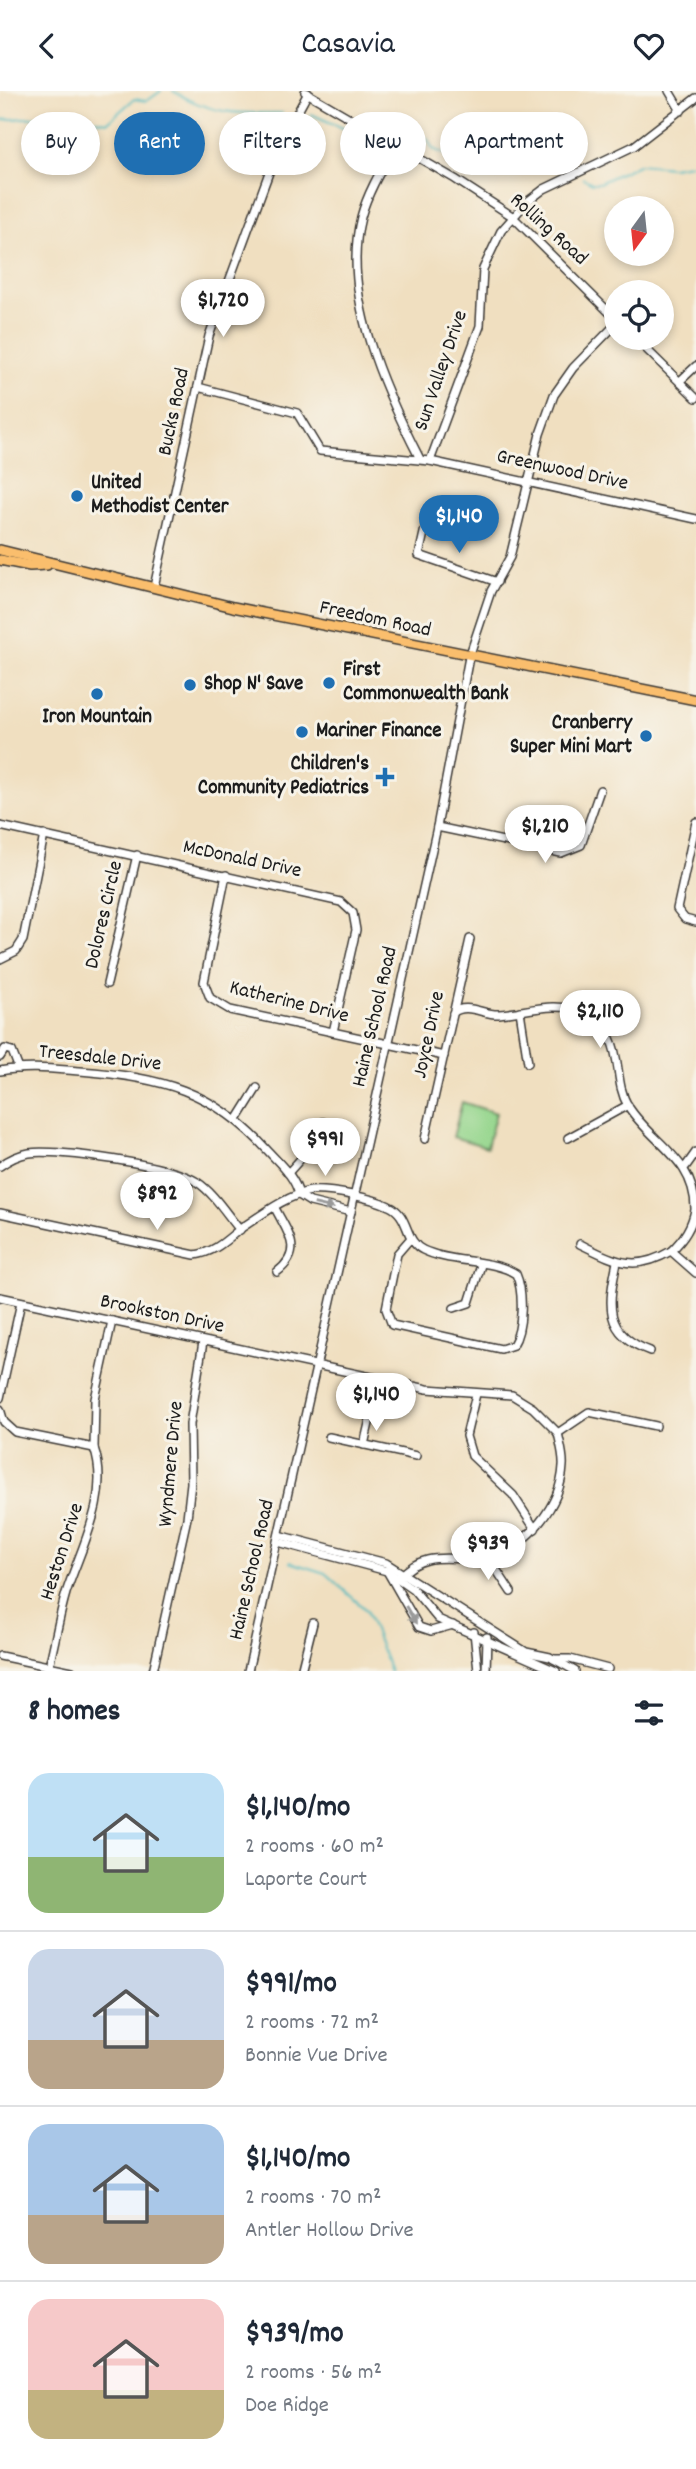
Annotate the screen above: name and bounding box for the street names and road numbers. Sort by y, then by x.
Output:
street label: Rolling Road [502,187,594,273]
street label: Sun Valley Drive [407,307,477,435]
street label: Bucks Road [151,365,199,459]
street label: Greenwood Drive [493,442,631,500]
street label: Freedom Road [316,594,434,646]
street label: McDonald Drive [180,833,304,887]
street label: Dolores Circle [78,858,132,972]
street label: Haine School Road [345,944,407,1090]
street label: Katherine Drive [226,974,352,1032]
street label: Joyce Drive [406,989,454,1081]
street label: Treesdale Drive [37,1038,163,1080]
street label: Brookston Drive [97,1287,227,1343]
street label: Wyndmere Drive [152,1400,192,1528]
street label: Haine School Road [222,1497,284,1643]
street label: Heston Drive [33,1499,93,1605]

